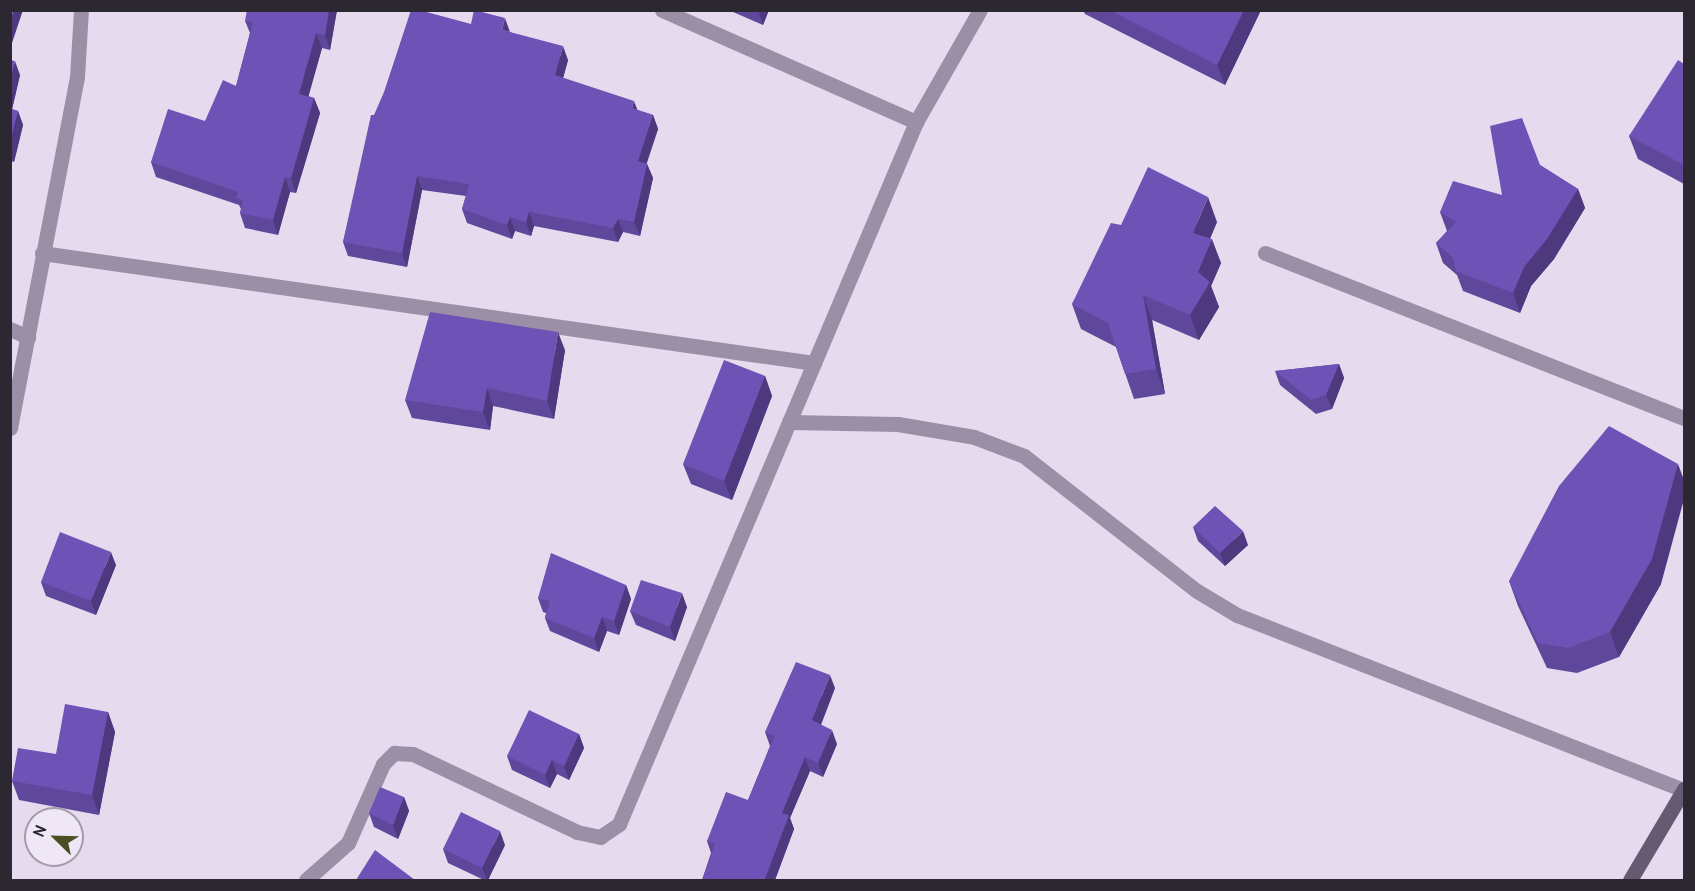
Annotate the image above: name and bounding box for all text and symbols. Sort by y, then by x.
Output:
north arrow [24,807,84,867]
text: N [28,822,51,840]

